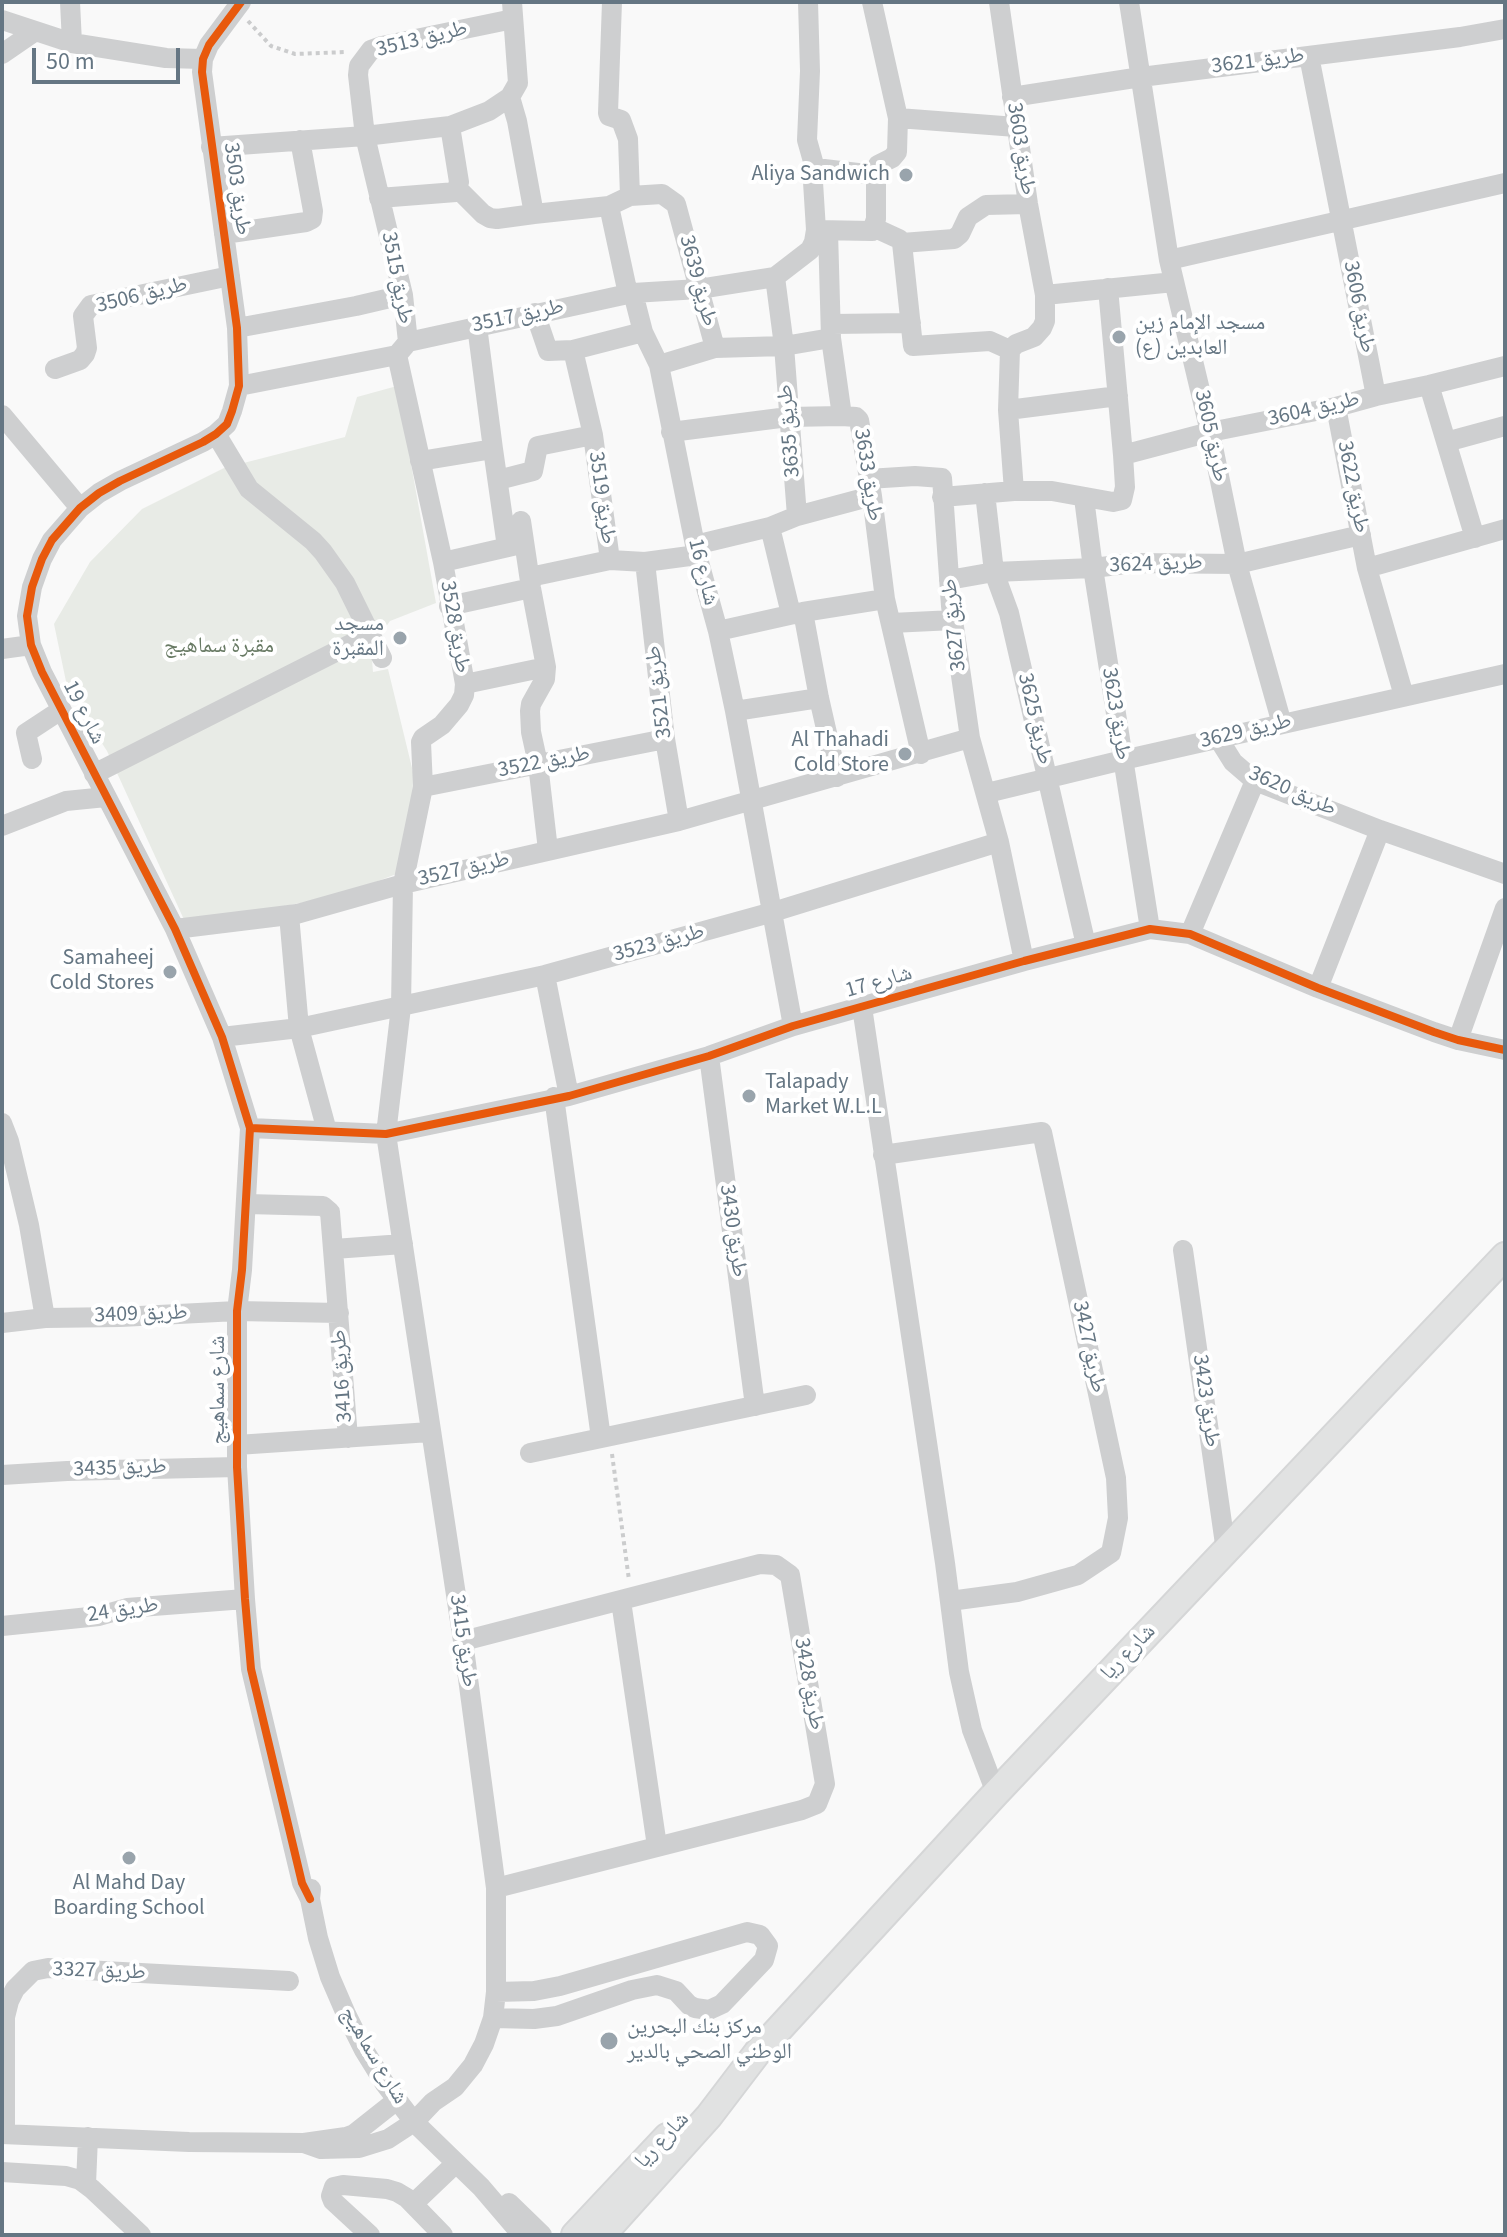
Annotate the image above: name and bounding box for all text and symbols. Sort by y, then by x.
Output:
street label: طريق 3513 [374,16,470,64]
scale bar [36,32,184,82]
street label: طريق 3621 [1210,43,1306,81]
text: 50 m [46,44,95,79]
street label: طريق 3603 [1000,101,1040,197]
street label: طريق 3503 [216,141,256,237]
place label: Aliya Sandwich [751,162,890,188]
marker: Aliya Sandwich [897,166,915,184]
street label: طريق 3515 [374,230,418,326]
street label: طريق 3639 [672,233,722,329]
street label: طريق 3606 [1336,259,1380,355]
street label: طريق 3506 [94,272,190,320]
street label: طريق 3517 [470,294,566,340]
place label: مسجد الإمام زين العابدين (ع) [1135,311,1265,362]
marker: مسجد الإمام زين العابدين (ع) [1110,328,1128,346]
street label: طريق 3635 [773,383,807,479]
street label: طريق 3604 [1266,387,1362,433]
street label: طريق 3605 [1187,388,1233,484]
street label: طريق 3633 [847,427,887,523]
street label: طريق 3622 [1330,439,1374,535]
street label: طريق 3519 [581,450,621,546]
street label: شارع 16 [681,536,723,608]
street label: طريق 3624 [1109,550,1203,580]
street label: طريق 3627 [937,577,973,673]
street label: طريق 3528 [433,579,475,675]
place label: مسجد المقبرة [332,612,384,664]
marker: مسجد المقبرة [391,629,409,647]
park label: مقبرة سماهيج [164,634,274,660]
street label: طريق 3521 [641,644,679,740]
street label: طريق 3623 [1095,666,1135,762]
street label: طريق 3625 [1011,671,1057,767]
street label: شارع 19 [56,677,110,749]
street label: طريق 3629 [1198,709,1294,755]
place label: Al Thahadi Cold Store [792,728,889,780]
street label: طريق 3522 [496,741,592,785]
marker: Al Thahadi Cold Store [896,745,914,763]
street label: طريق 3620 [1244,761,1340,823]
street label: طريق 3527 [416,847,512,893]
street label: طريق 3523 [611,919,707,969]
place label: Samaheej Cold Stores [49,946,154,998]
street label: شارع 17 [843,961,915,1005]
marker: Samaheej Cold Stores [161,963,179,981]
place label: Talapady Market W.L.L [765,1070,882,1122]
marker: Talapady Market W.L.L [740,1087,758,1105]
street label: طريق 3430 [712,1183,752,1279]
street label: طريق 3427 [1065,1299,1111,1395]
street label: طريق 3409 [94,1300,188,1330]
street label: طريق 3416 [327,1329,359,1423]
street label: شارع سماهيج [206,1335,232,1445]
street label: طريق 3423 [1185,1353,1225,1449]
street label: طريق 3435 [73,1454,167,1484]
street label: طريق 24 [86,1592,160,1630]
street label: طريق 3415 [442,1593,482,1689]
street label: شارع ريا [1096,1619,1162,1687]
street label: طريق 3428 [787,1636,829,1732]
marker: Al Mahd Day Boarding School [120,1849,138,1867]
place label: Al Mahd Day Boarding School [53,1871,205,1922]
street label: طريق 3327 [52,1957,146,1987]
street label: شارع سماهيج [334,2002,412,2110]
place label: مركز بنك البحرين الوطني الصحي بالدير [627,2015,792,2066]
marker: مركز بنك البحرين الوطني الصحي بالدير [598,2030,620,2052]
street label: شارع ريا [630,2107,696,2175]

